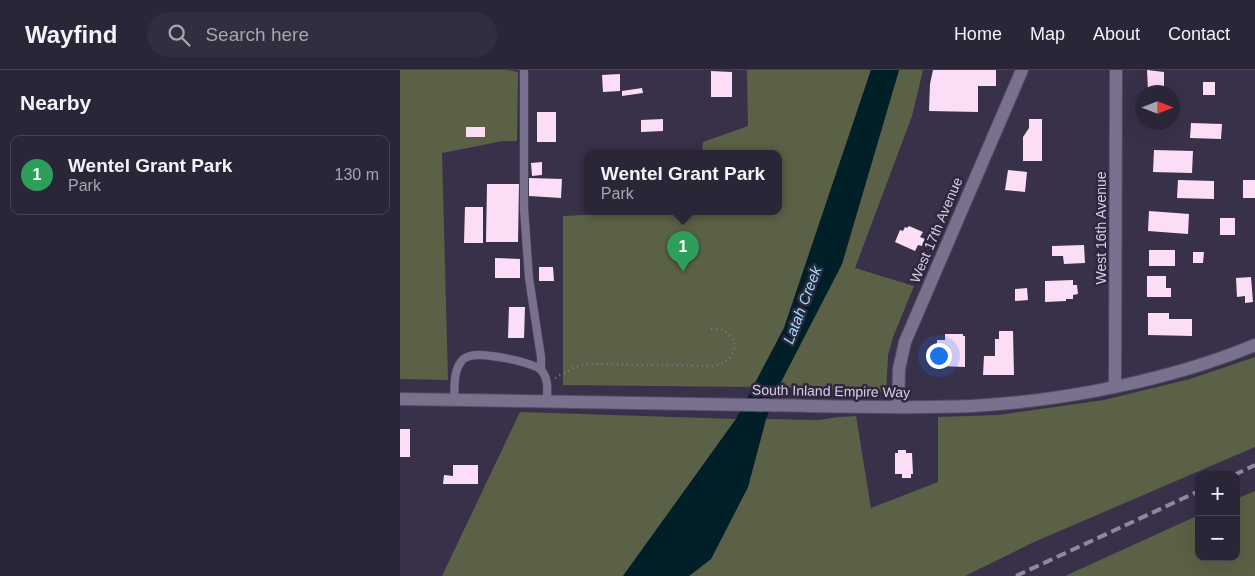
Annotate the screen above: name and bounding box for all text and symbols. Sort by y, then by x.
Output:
search box [147,12,497,57]
text: Wayfind [25,21,117,48]
icon: search [165,21,193,49]
text: Search here [205,24,309,45]
text: Home [954,24,1002,44]
text: Map [1030,24,1065,44]
text: About [1093,24,1140,44]
text: Contact [1168,24,1230,44]
north arrow [1135,85,1180,130]
text: Nearby [20,91,91,114]
popup [584,150,782,215]
text: Wentel Grant Park [68,155,232,176]
text: Wentel Grant Park [601,163,765,184]
text: 1 [33,166,41,183]
text: 130 m [335,166,379,183]
street label: West 16th Avenue [1093,171,1109,285]
street label: West 17th Avenue [907,175,966,285]
text: Park [68,177,101,194]
text: Park [601,185,634,202]
pin: 1 [667,231,699,272]
water label: Latah Creek [779,262,825,346]
your location [926,343,952,369]
street label: South Inland Empire Way [752,382,910,400]
map controls [1195,471,1240,561]
button: + [1195,471,1240,516]
button: − [1195,516,1240,561]

